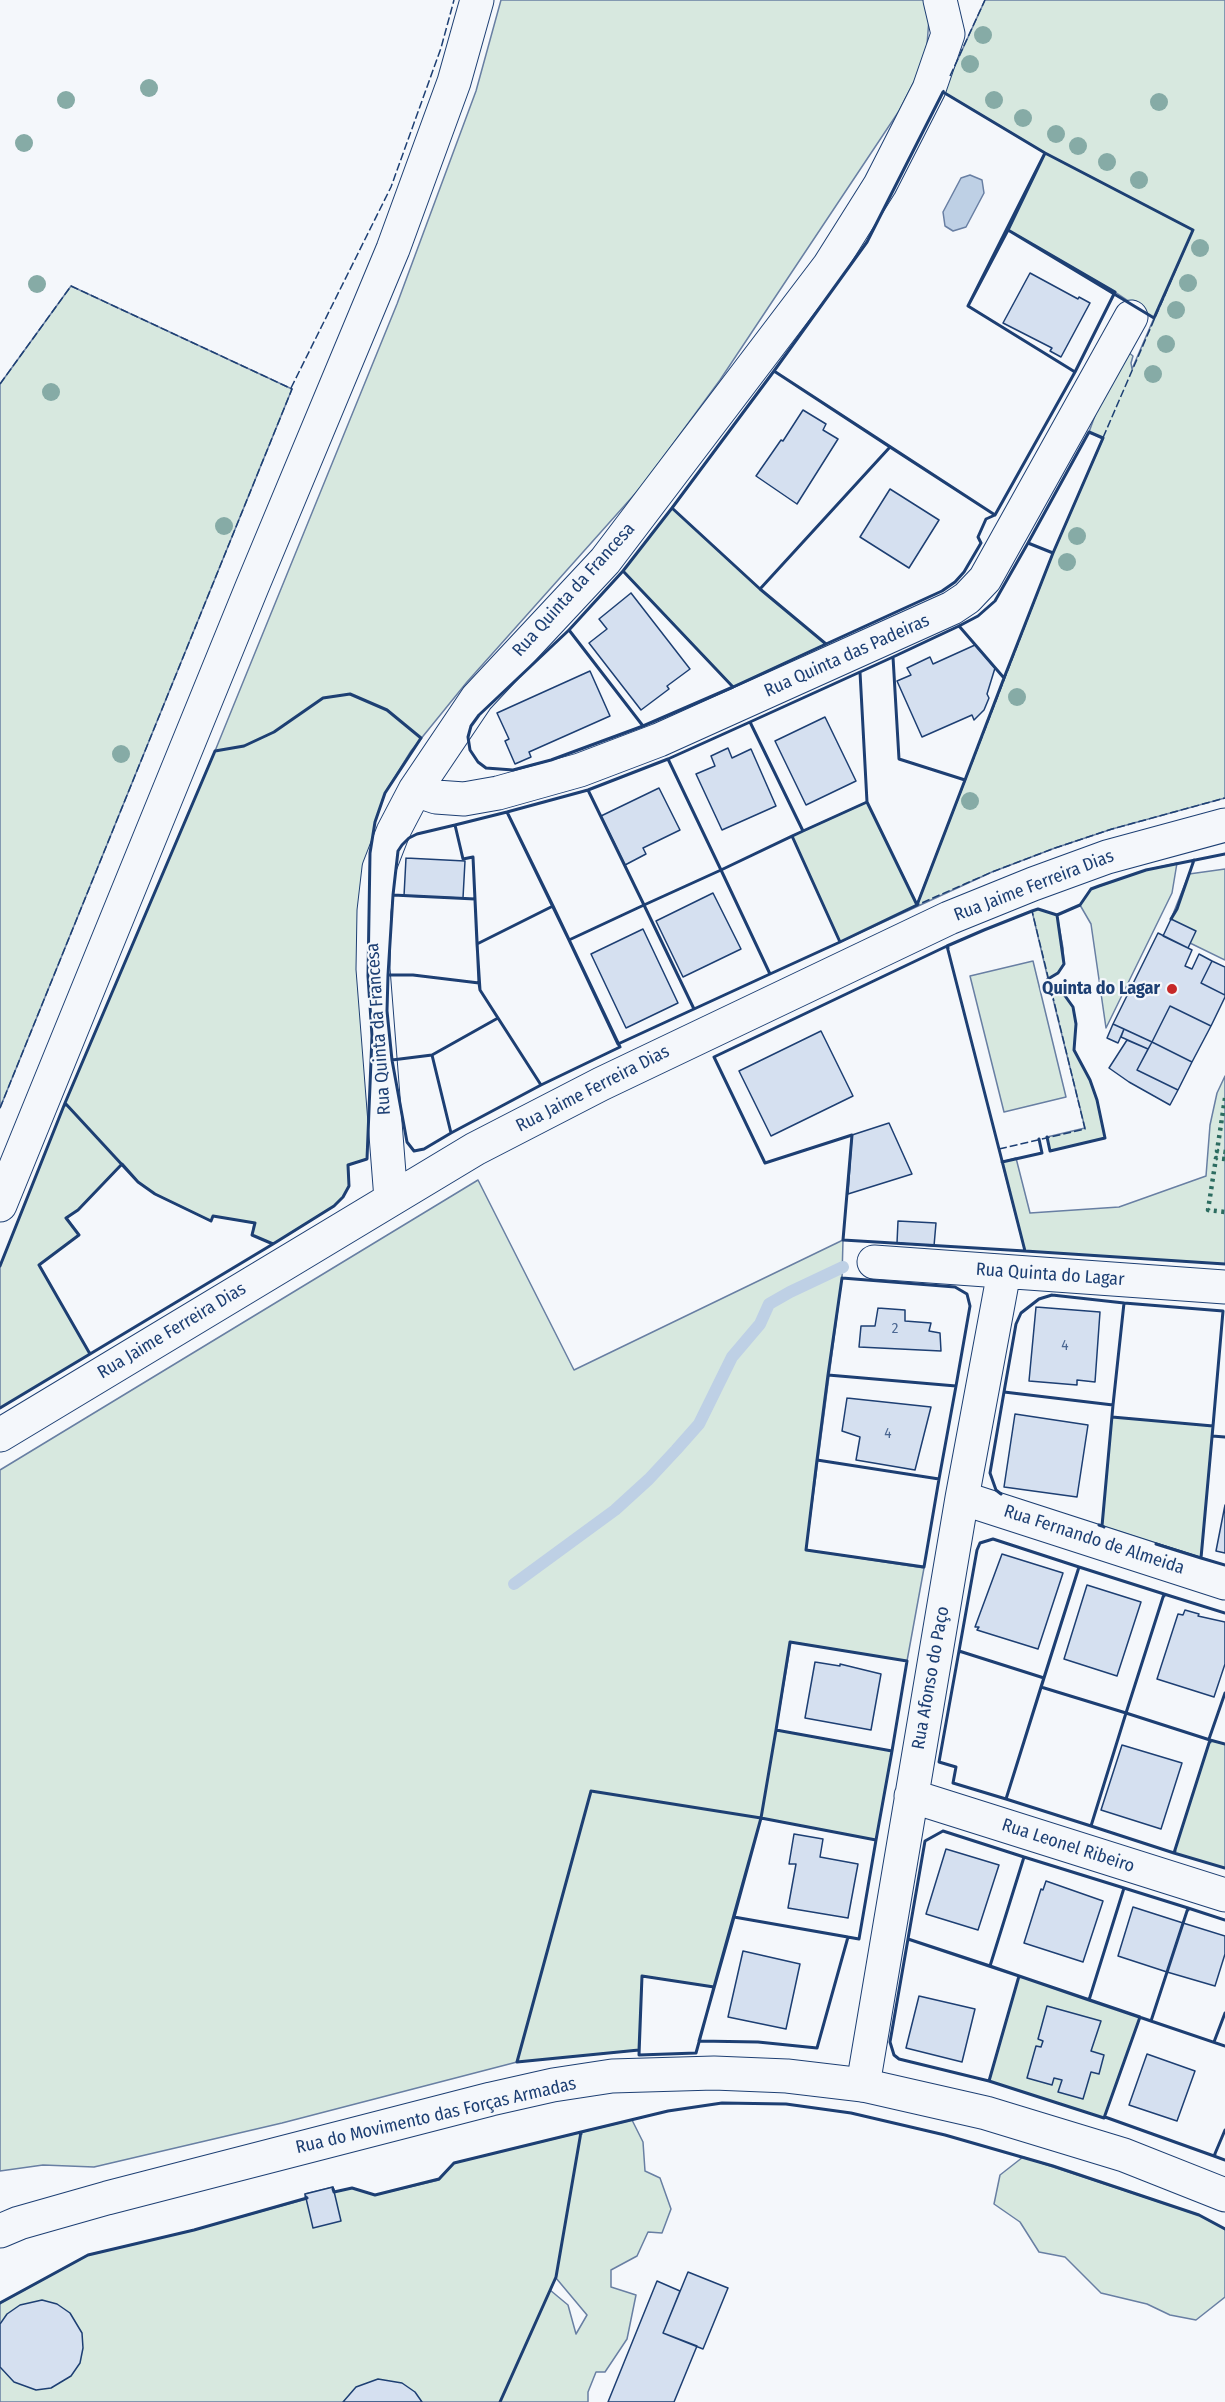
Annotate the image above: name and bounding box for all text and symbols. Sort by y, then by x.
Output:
street label: Rua Quinta da Francesa [508,519,640,661]
street label: Rua Quinta das Padeiras [761,610,933,702]
street label: Rua Jaime Ferreira Dias [951,846,1117,926]
street label: Rua Quinta da Francesa [362,942,396,1116]
place label: Quinta do Lagar [1042,978,1160,1000]
marker: Quinta do Lagar [1165,982,1179,996]
street label: Rua Jaime Ferreira Dias [513,1041,673,1137]
street label: Rua Quinta do Lagar [975,1259,1125,1291]
street label: Rua Jaime Ferreira Dias [94,1278,250,1384]
house number: 2 [892,1320,898,1338]
house number: 4 [1061,1337,1069,1355]
house number: 4 [884,1425,892,1443]
street label: Rua Fernando de Almeida [1001,1501,1187,1579]
street label: Rua Afonso do Paço [908,1605,954,1751]
street label: Rua Leonel Ribeiro [999,1814,1137,1878]
street label: Rua do Movimento das Forças Armadas [294,2073,578,2159]

